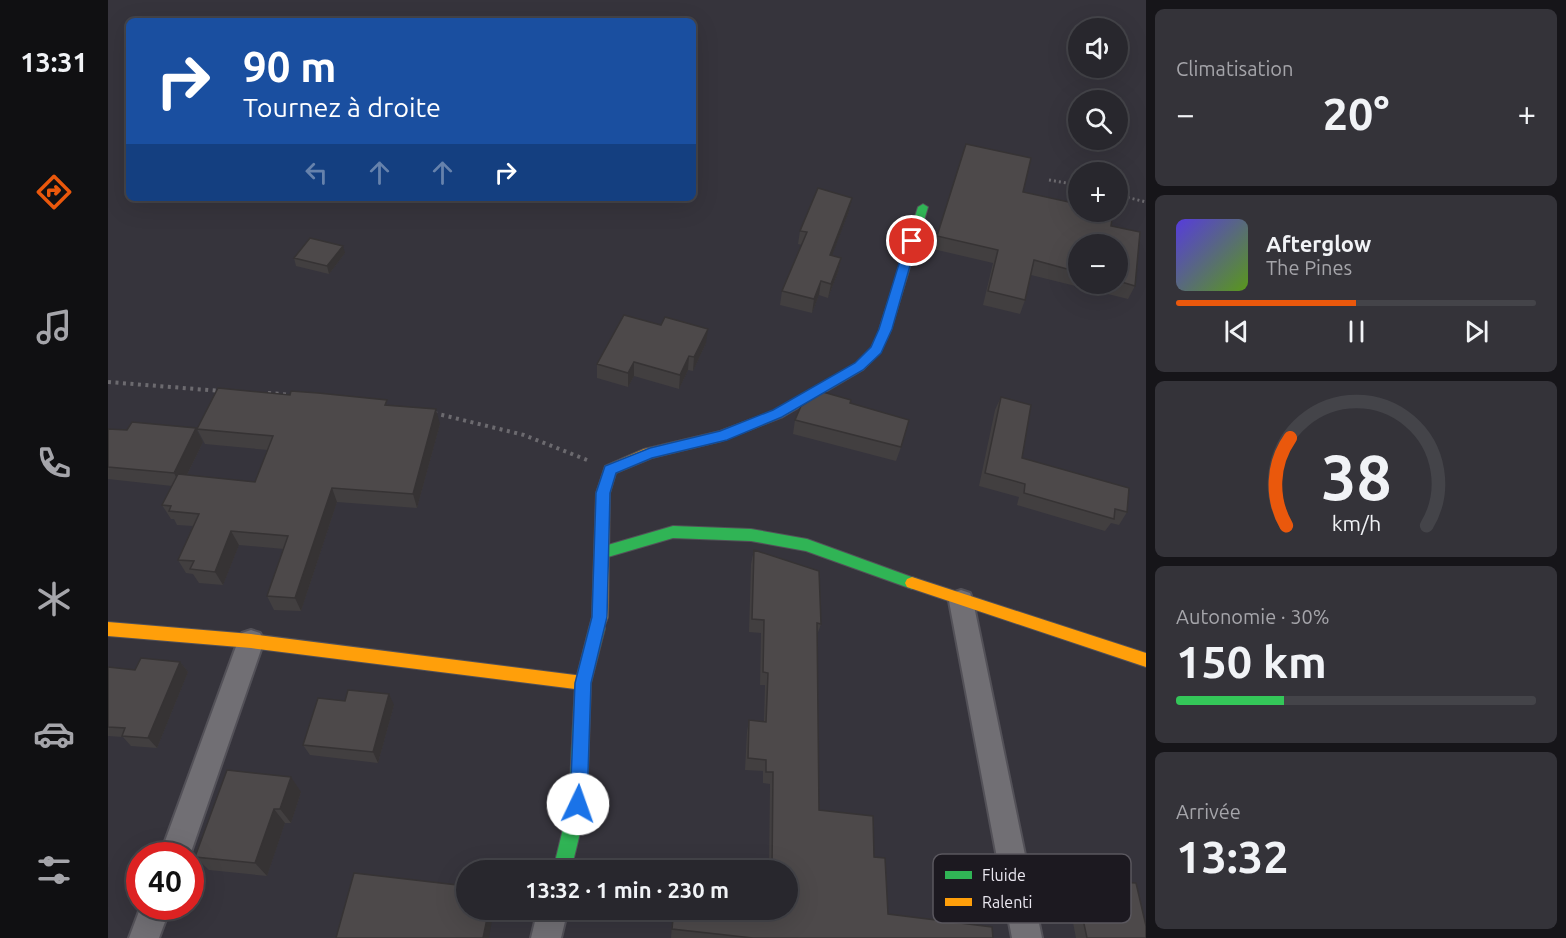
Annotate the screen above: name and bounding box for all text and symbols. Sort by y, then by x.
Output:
map controls [1068,18,1128,294]
button: sound [1068,18,1128,78]
icon: right [144,42,222,120]
text: 90 m [243,43,337,90]
text: 13:31 [20,47,88,77]
text: Climatisation [1176,57,1293,80]
text: 20° [1323,88,1389,139]
button: search [1068,90,1128,150]
text: Tournez à droite [243,92,441,122]
text: − [1176,95,1195,132]
text: + [1517,95,1536,132]
icon: left [300,156,333,189]
icon: ahead [363,156,396,189]
icon: ahead [426,156,459,189]
icon: right [489,156,522,189]
button: + [1068,162,1128,222]
icon: directions [33,171,75,213]
pin [886,215,937,266]
icon: arrive [895,224,928,257]
text: Afterglow [1266,231,1371,256]
button: − [1068,234,1128,294]
text: The Pines [1266,256,1352,279]
icon: music [33,306,75,348]
icon: previous [1220,315,1253,348]
icon: pause [1340,315,1373,348]
icon: next [1460,315,1493,348]
icon: phone [33,442,75,484]
text: 38 [1321,442,1391,512]
text: km/h [1331,511,1381,535]
icon: climate [33,578,75,620]
text: Autonomie · 30% [1176,605,1330,628]
text: 150 km [1176,636,1327,687]
icon: car [33,713,75,755]
position arrow [546,772,610,836]
text: Arrivée [1176,800,1241,823]
text: 13:32 [1176,831,1289,882]
speed limit sign: 40 [126,842,204,920]
icon: filters [33,849,75,891]
legend [933,854,1131,923]
text: Fluide [982,866,1026,884]
text: 13:32 · 1 min · 230 m [525,877,729,902]
text: Ralenti [982,893,1033,911]

